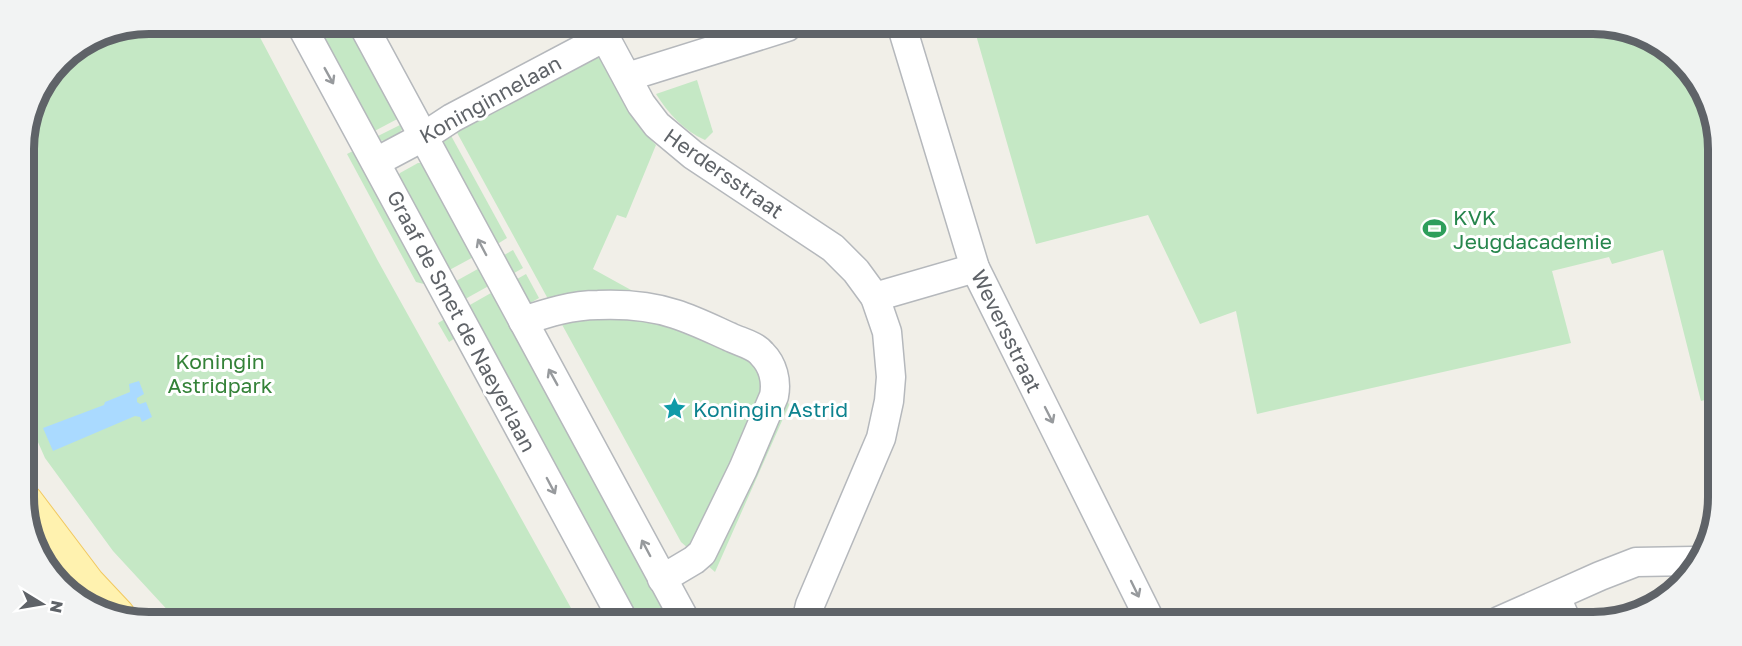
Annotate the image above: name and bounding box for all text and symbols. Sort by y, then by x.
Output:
street label: Koninginnelaan [415,49,565,149]
one-way arrow [323,67,335,84]
street label: Herdersstraat [659,122,789,224]
street label: Graaf de Smet de Naeyerlaan [382,186,542,456]
place label: KVK Jeugdacademie [1453,204,1612,254]
sports icon: KVK Jeugdacademie [1422,216,1448,242]
one-way arrow [476,238,487,256]
street label: Weversstraat [966,265,1048,397]
park label: Koningin Astridpark [167,348,273,398]
one-way arrow [547,368,558,386]
place icon: Koningin Astrid [662,396,688,422]
place label: Koningin Astrid [693,396,848,422]
one-way arrow [1043,405,1055,423]
one-way arrow [546,477,557,495]
one-way arrow [640,540,652,557]
north arrow [12,574,72,634]
one-way arrow [1130,580,1142,598]
text: N [46,599,68,615]

